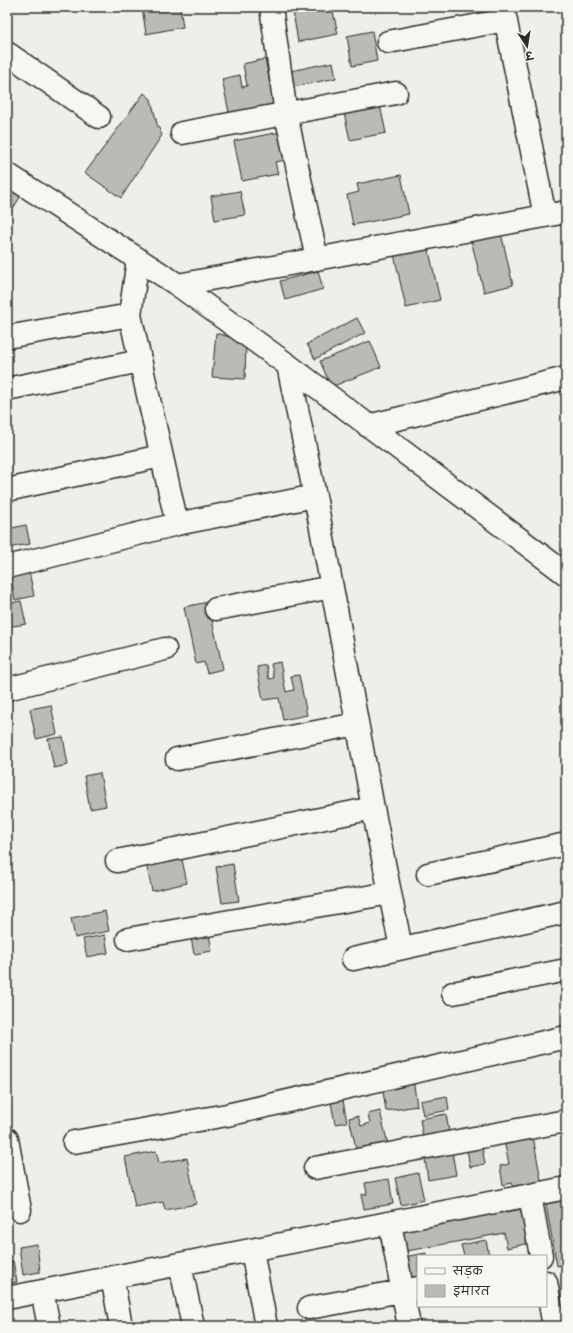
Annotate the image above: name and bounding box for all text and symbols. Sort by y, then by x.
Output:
north arrow [507,26,547,66]
text: उ [522,48,535,64]
legend [417,1255,547,1307]
text: सड़क [452,1263,484,1279]
text: इमारत [453,1283,491,1298]

